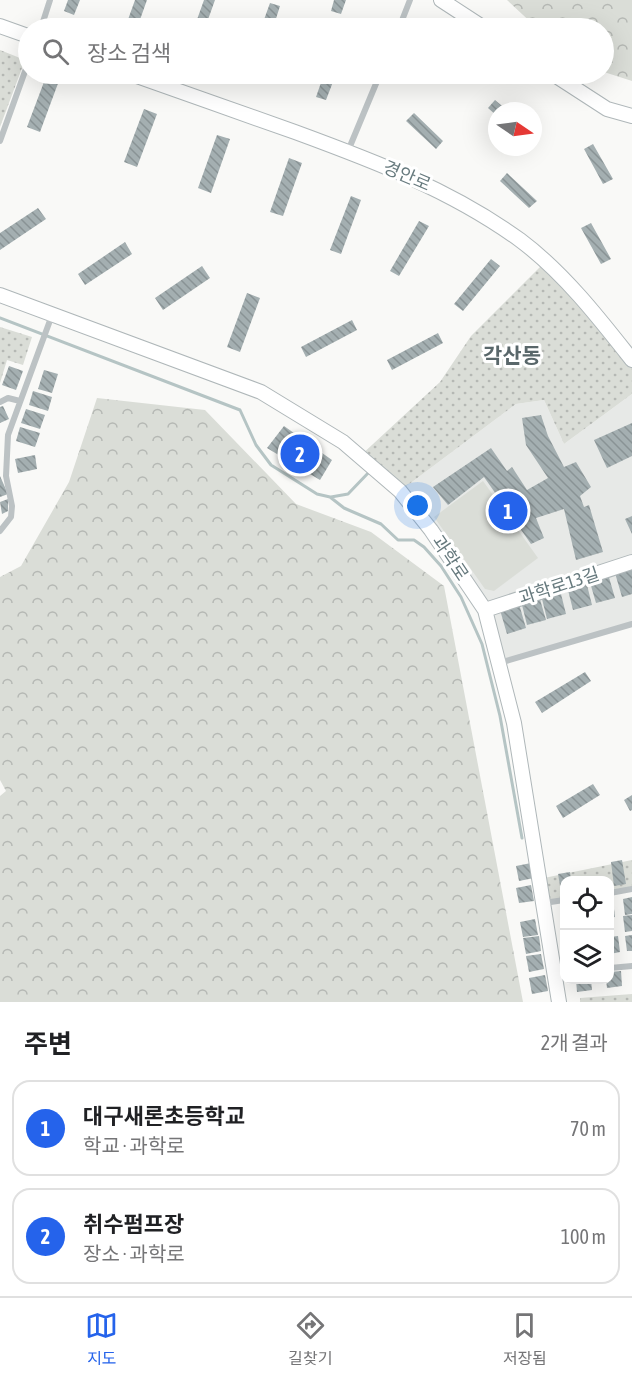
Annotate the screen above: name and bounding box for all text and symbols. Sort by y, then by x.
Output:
search box [18,18,614,84]
icon: search [39,35,72,68]
text: 장소 검색 [87,40,171,66]
north arrow [488,102,542,156]
street label: 경안로 [380,156,434,195]
district label: 각산동 [483,343,541,367]
pin: 2 [280,432,320,476]
pin: 1 [488,488,528,534]
your location [403,491,432,520]
street label: 과학로 [428,531,473,584]
street label: 과학로13길 [516,563,602,608]
map controls [560,876,614,984]
button: locate [560,876,614,930]
button: layers [560,930,614,984]
text: 주변 [24,1029,72,1059]
text: 2개 결과 [541,1031,608,1054]
text: 대구새론초등학교 [83,1103,245,1129]
text: 1 [41,1117,50,1140]
text: 70 m [570,1117,606,1140]
text: 학교 · 과학로 [83,1134,185,1157]
text: 취수펌프장 [83,1211,184,1237]
text: 2 [41,1225,50,1248]
text: 100 m [561,1225,606,1248]
text: 장소 · 과학로 [83,1242,185,1265]
tab: 지도 [85,1309,118,1369]
tab: 길찾기 [288,1309,333,1369]
tab: 저장됨 [503,1309,547,1369]

